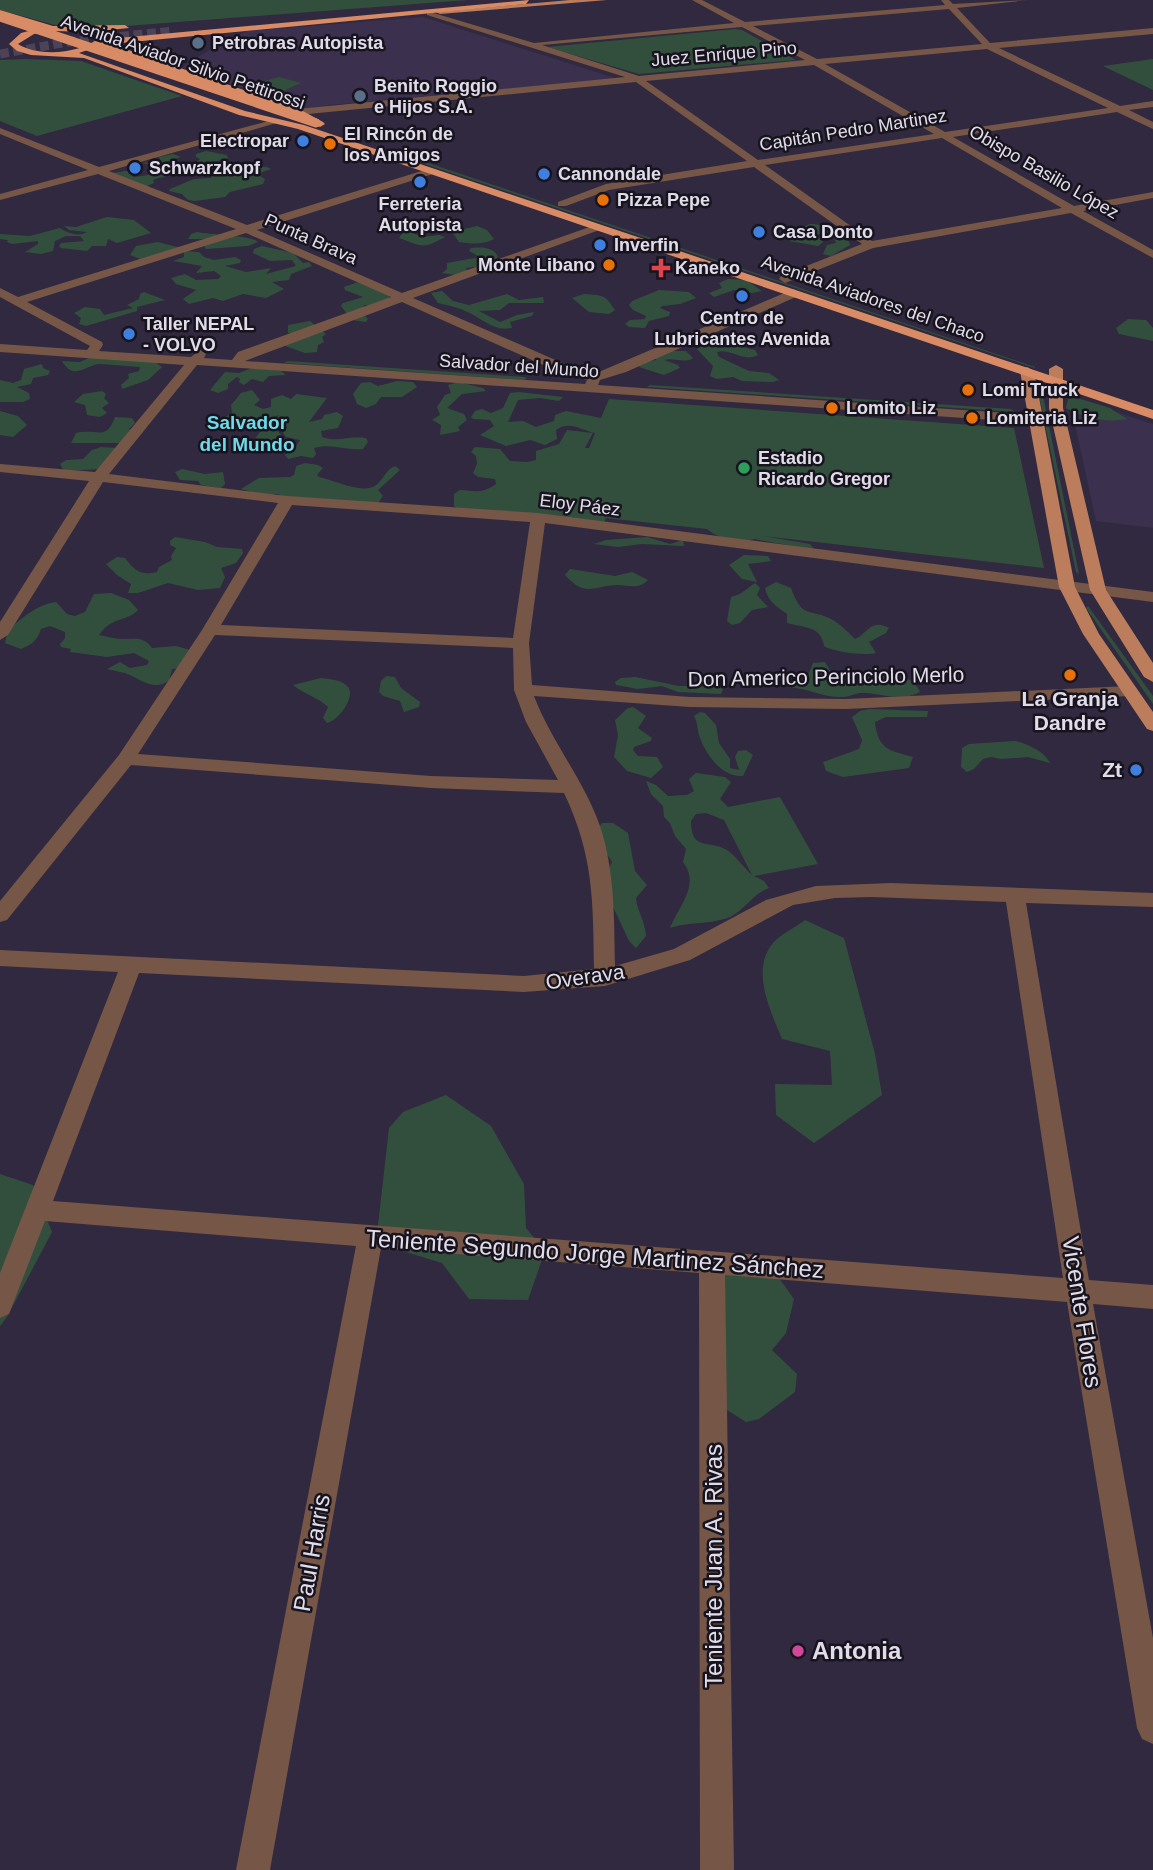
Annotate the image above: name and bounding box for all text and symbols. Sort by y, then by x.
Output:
street label: Avenida Aviador Silvio Pettirossi [58,11,308,113]
place label: Petrobras Autopista [212,33,384,53]
marker: Petrobras Autopista [190,35,206,51]
street label: Juez Enrique Pino [650,38,798,70]
place label: Benito Roggio e Hijos S.A. [374,76,497,117]
marker: Benito Roggio e Hijos S.A. [352,88,368,104]
street label: Capitán Pedro Martinez [758,105,948,155]
street label: Obispo Basilio López [966,121,1122,223]
place label: El Rincón de los Amigos [344,124,453,165]
place label: Electropar [200,131,289,151]
marker: Electropar [295,133,311,149]
marker: El Rincón de los Amigos [322,136,338,152]
place label: Schwarzkopf [149,158,261,178]
marker: Schwarzkopf [127,160,143,176]
place label: Cannondale [558,164,661,184]
marker: Cannondale [536,166,552,182]
marker: Ferreteria Autopista [412,174,428,190]
place label: Pizza Pepe [617,190,710,210]
marker: Pizza Pepe [595,192,611,208]
place label: Ferreteria Autopista [378,194,463,235]
street label: Punta Brava [262,210,361,269]
place label: Casa Donto [773,222,873,242]
marker: Casa Donto [751,224,767,240]
place label: Inverfin [614,235,679,255]
marker: Inverfin [592,237,608,253]
street label: Avenida Aviadores del Chaco [759,251,987,347]
place label: Monte Libano [478,255,595,275]
marker: Monte Libano [601,257,617,273]
place label: Kaneko [675,258,740,278]
marker: Kaneko [653,260,669,276]
marker: Centro de Lubricantes Avenida [734,288,750,304]
place label: Centro de Lubricantes Avenida [654,308,831,349]
place label: Taller NEPAL - VOLVO [143,314,254,355]
marker: Taller NEPAL - VOLVO [121,326,137,342]
street label: Salvador del Mundo [438,350,600,382]
place label: Lomi Truck [982,380,1079,400]
marker: Lomi Truck [960,382,976,398]
place label: Lomito Liz [846,398,936,418]
marker: Lomito Liz [824,400,840,416]
place label: Lomiteria Liz [986,408,1097,428]
marker: Lomiteria Liz [964,410,980,426]
district label: Salvador del Mundo [200,412,294,455]
place label: Estadio Ricardo Gregor [758,448,890,489]
marker: Estadio Ricardo Gregor [736,460,752,476]
street label: Eloy Páez [539,490,621,520]
street label: Don Americo Perinciolo Merlo [688,663,964,690]
marker: La Granja Dandre [1062,667,1078,683]
place label: La Granja Dandre [1022,687,1119,734]
place label: Zt [1102,758,1122,781]
marker: Zt [1128,762,1144,778]
street label: Overava [544,960,626,993]
street label: Teniente Segundo Jorge Martinez Sánchez [365,1224,825,1283]
street label: Vicente Flores [1057,1234,1108,1390]
street label: Teniente Juan A. Rivas [700,1444,727,1688]
street label: Paul Harris [288,1492,335,1614]
place label: Antonia [812,1637,902,1664]
marker: Antonia [790,1643,806,1659]

